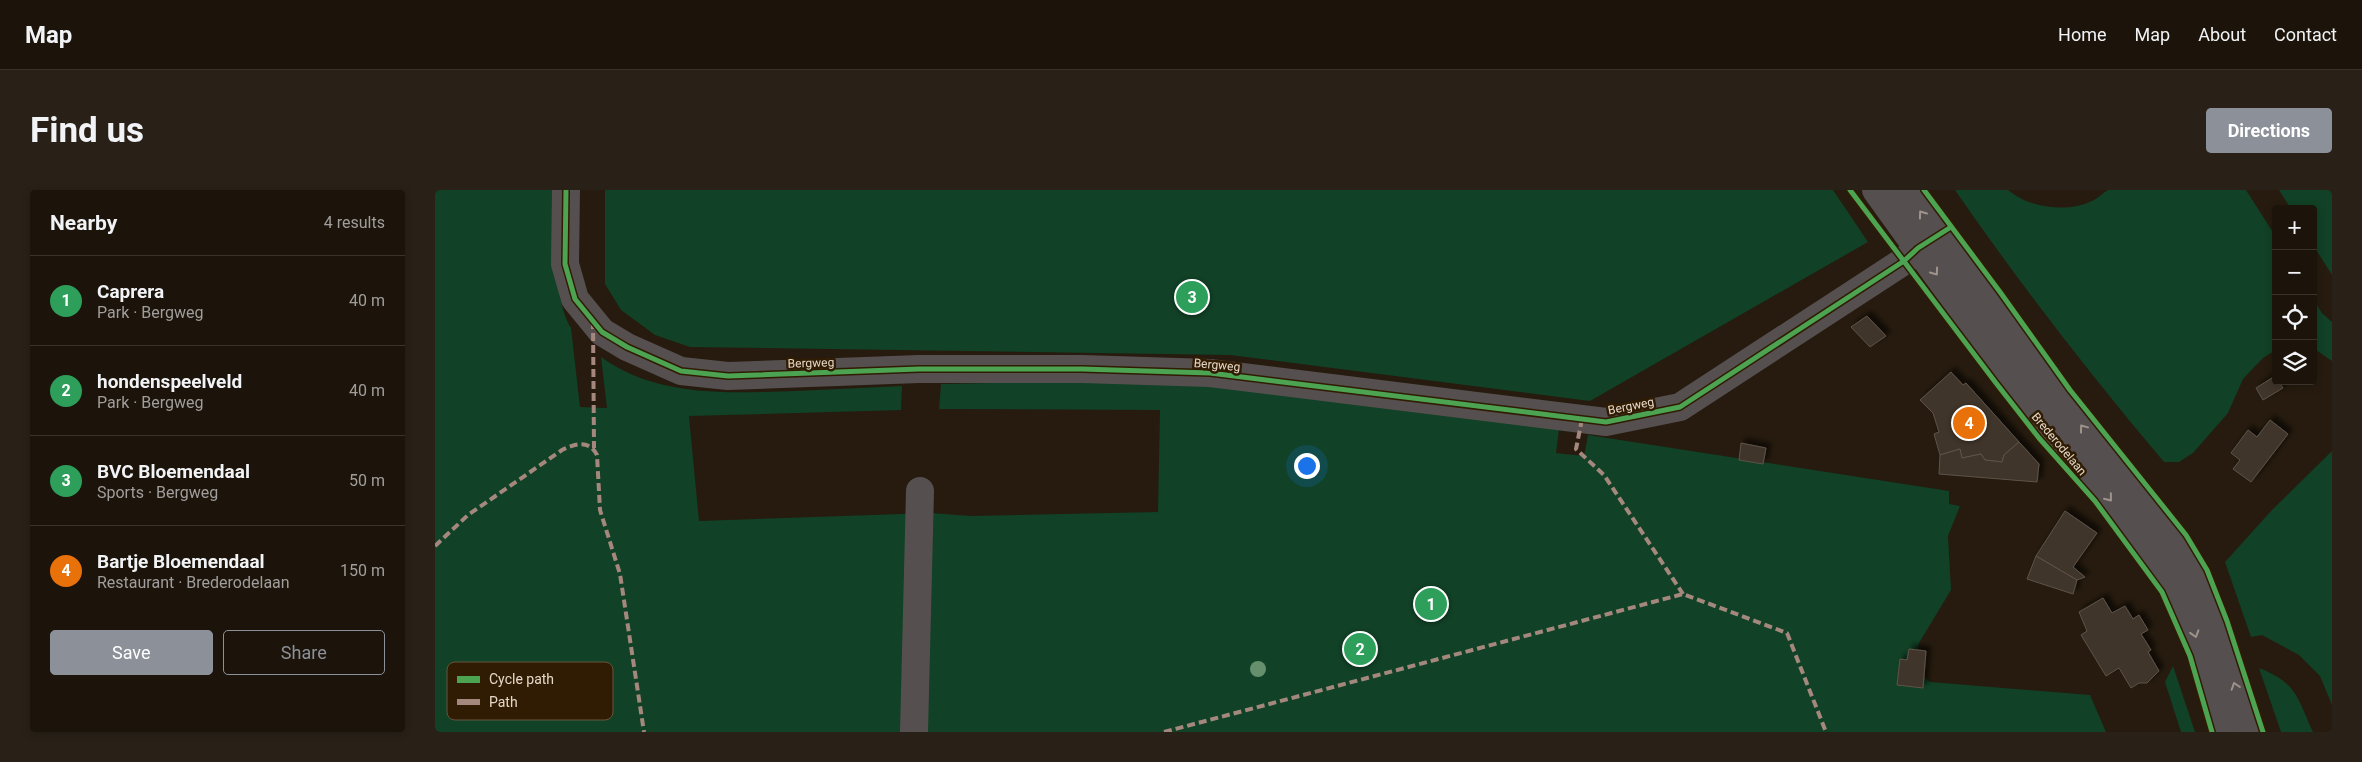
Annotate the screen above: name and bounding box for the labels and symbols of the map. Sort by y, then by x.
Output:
one-way arrow [1919,210,1928,220]
one-way arrow [1929,266,1938,276]
pin: 3 [1176,278,1208,316]
street label: Bergweg [787,355,835,371]
street label: Bergweg [1193,356,1241,374]
street label: Bergweg [1607,395,1655,417]
pin: 4 [1953,404,1985,442]
street label: Brederodelaan [2029,410,2089,478]
one-way arrow [2081,425,2089,434]
your location [1294,453,1320,479]
one-way arrow [2103,492,2111,501]
pin: 1 [1415,585,1447,623]
one-way arrow [2190,629,2200,637]
pin: 2 [1344,630,1376,668]
legend [447,662,613,720]
text: Cycle path [489,671,554,687]
one-way arrow [2231,682,2241,690]
text: Path [489,694,518,710]

